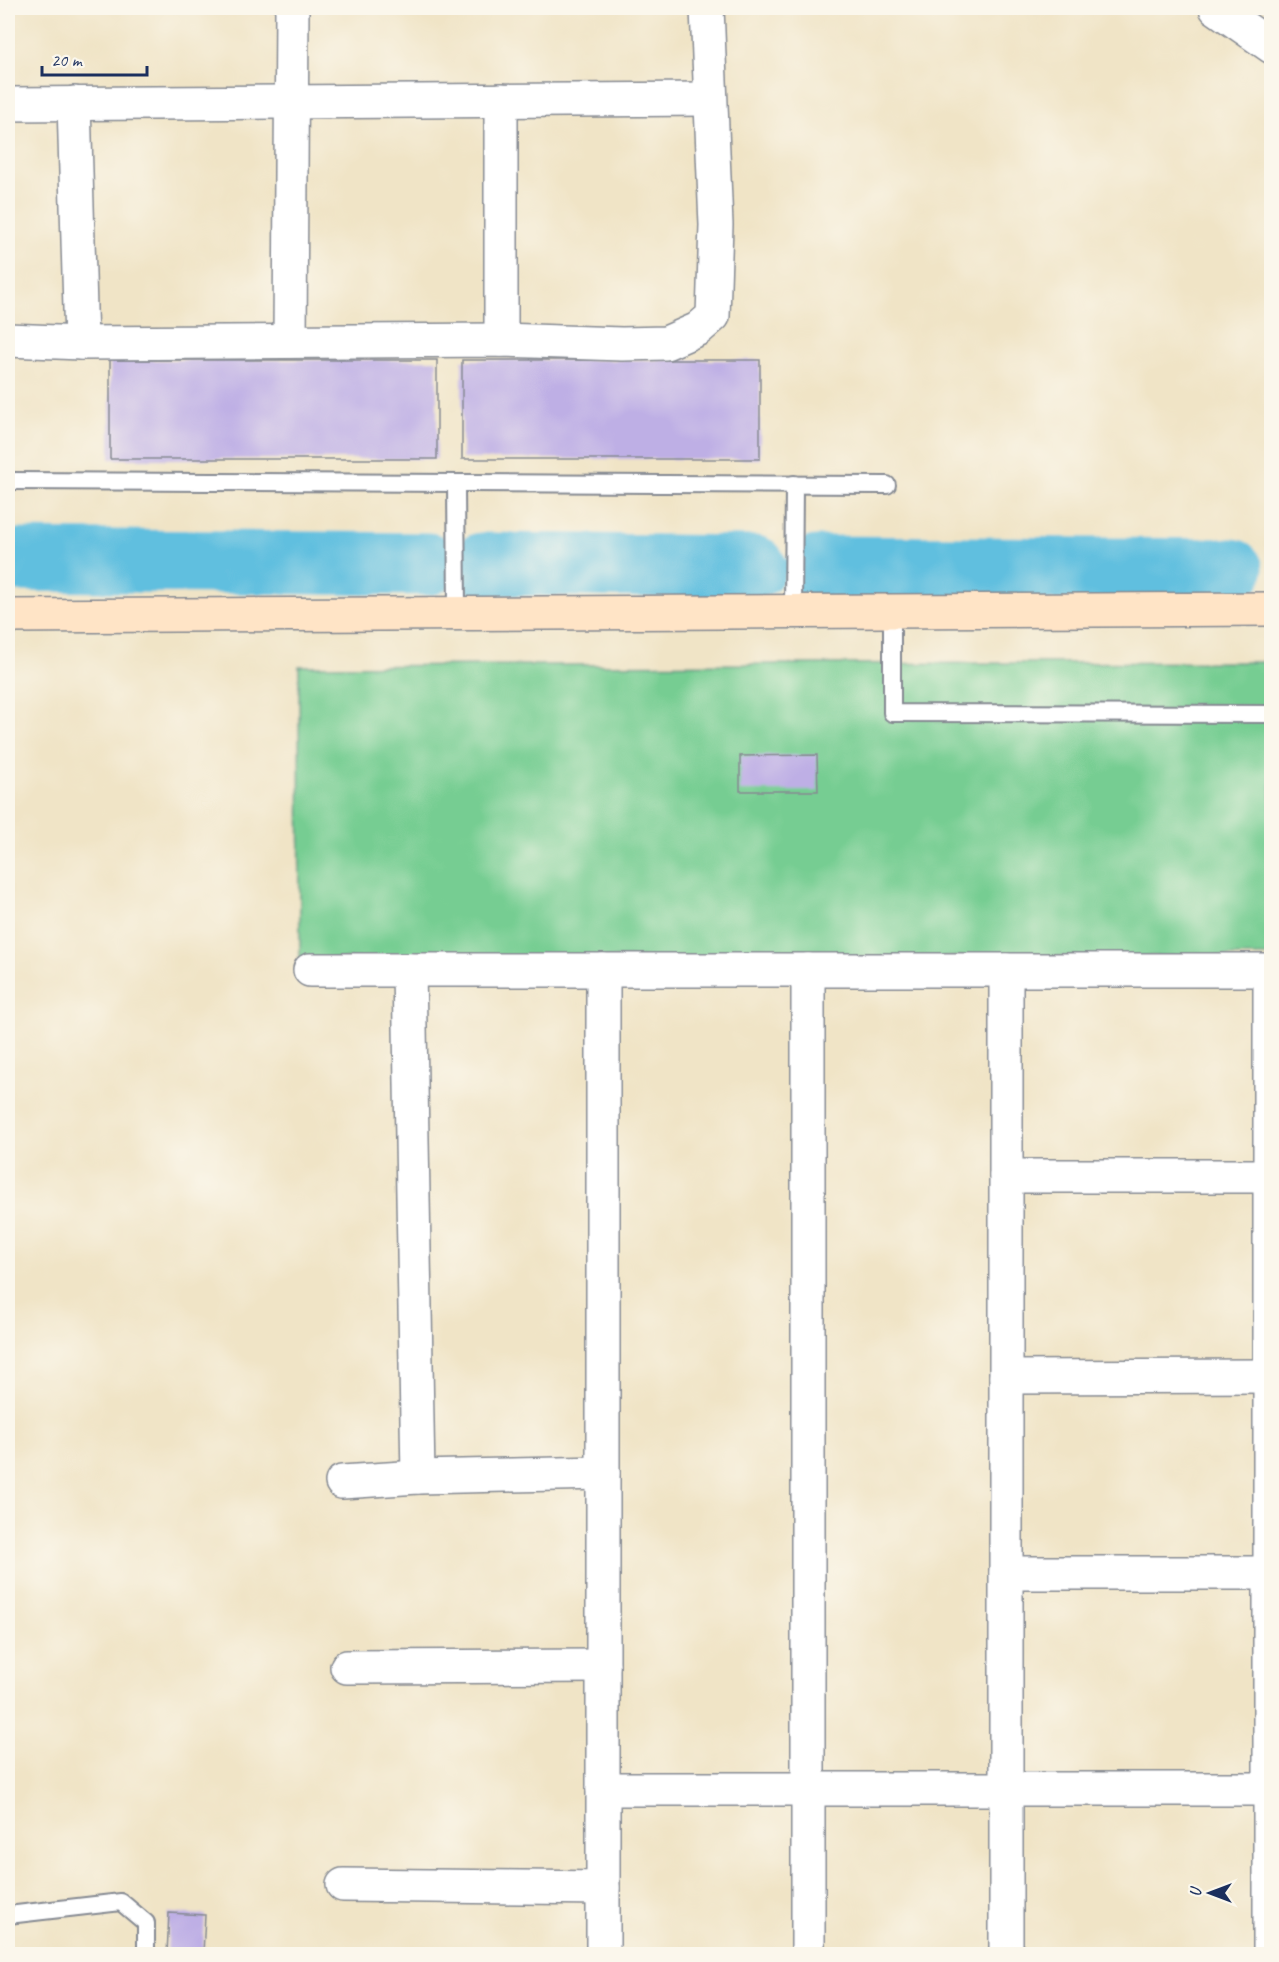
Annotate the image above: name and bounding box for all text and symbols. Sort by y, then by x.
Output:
scale bar [42,39,147,77]
text: 20 m [51,49,84,71]
north arrow [1180,1863,1240,1923]
text: U [1186,1886,1206,1897]

